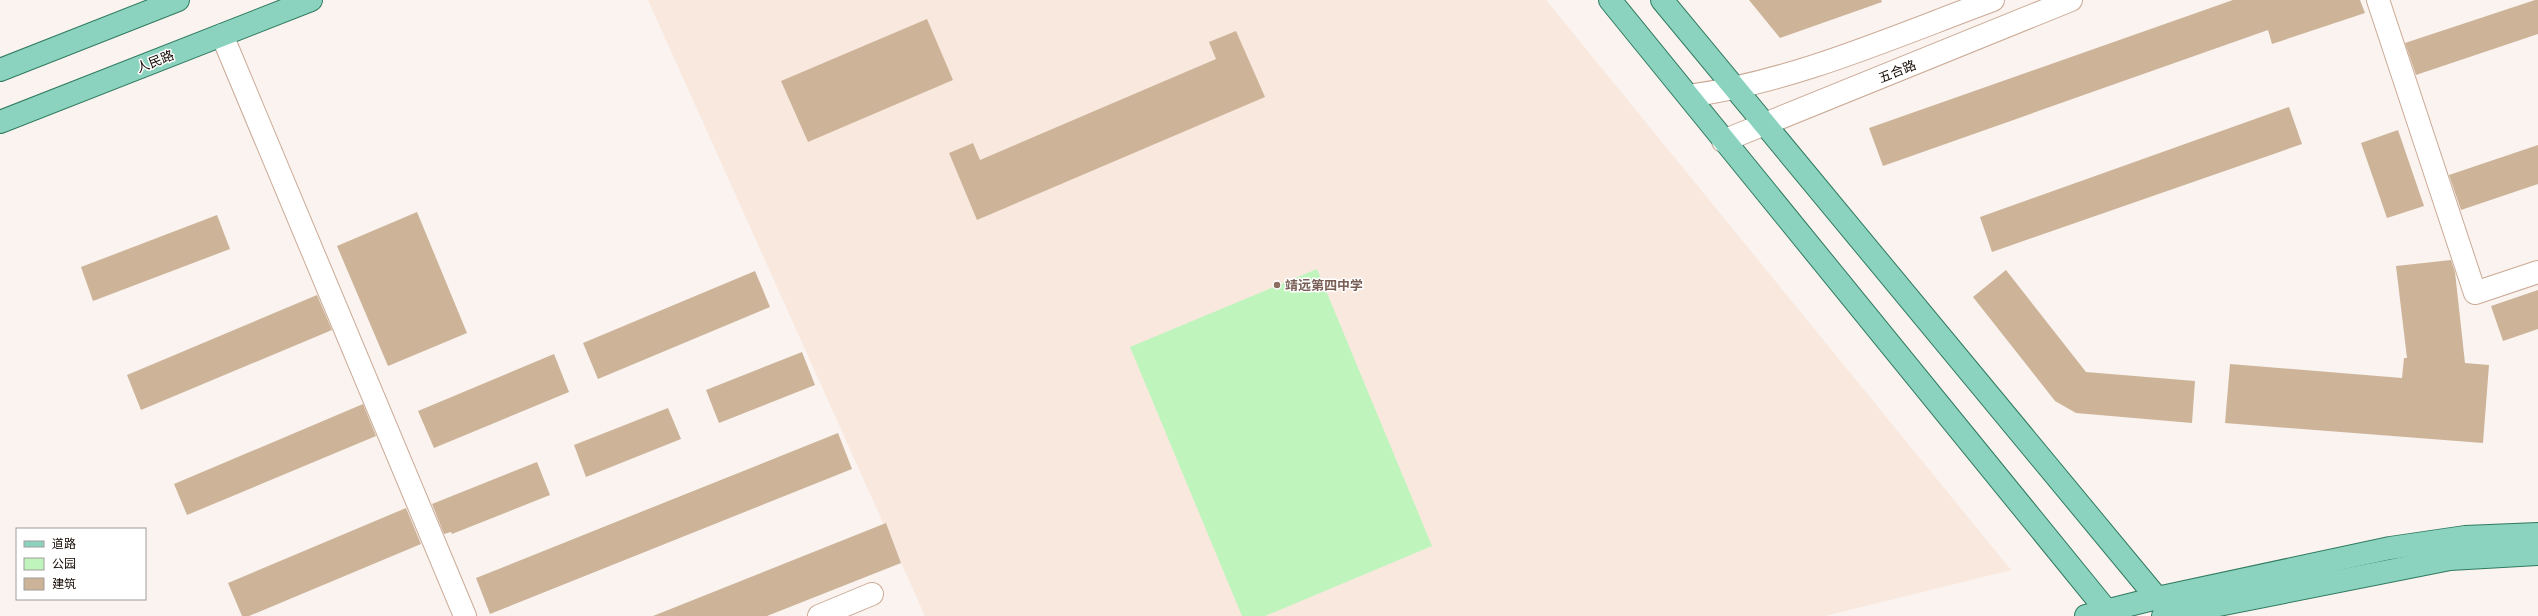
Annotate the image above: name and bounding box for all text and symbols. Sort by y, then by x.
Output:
street label: 人民路 [134,47,176,75]
street label: 五合路 [1876,56,1918,86]
place label: 靖远第四中学 [1285,277,1363,293]
marker: 靖远第四中学 [1272,280,1282,290]
legend [16,528,146,600]
text: 道路 [52,536,76,550]
text: 公园 [52,556,76,570]
text: 建筑 [52,576,76,590]

